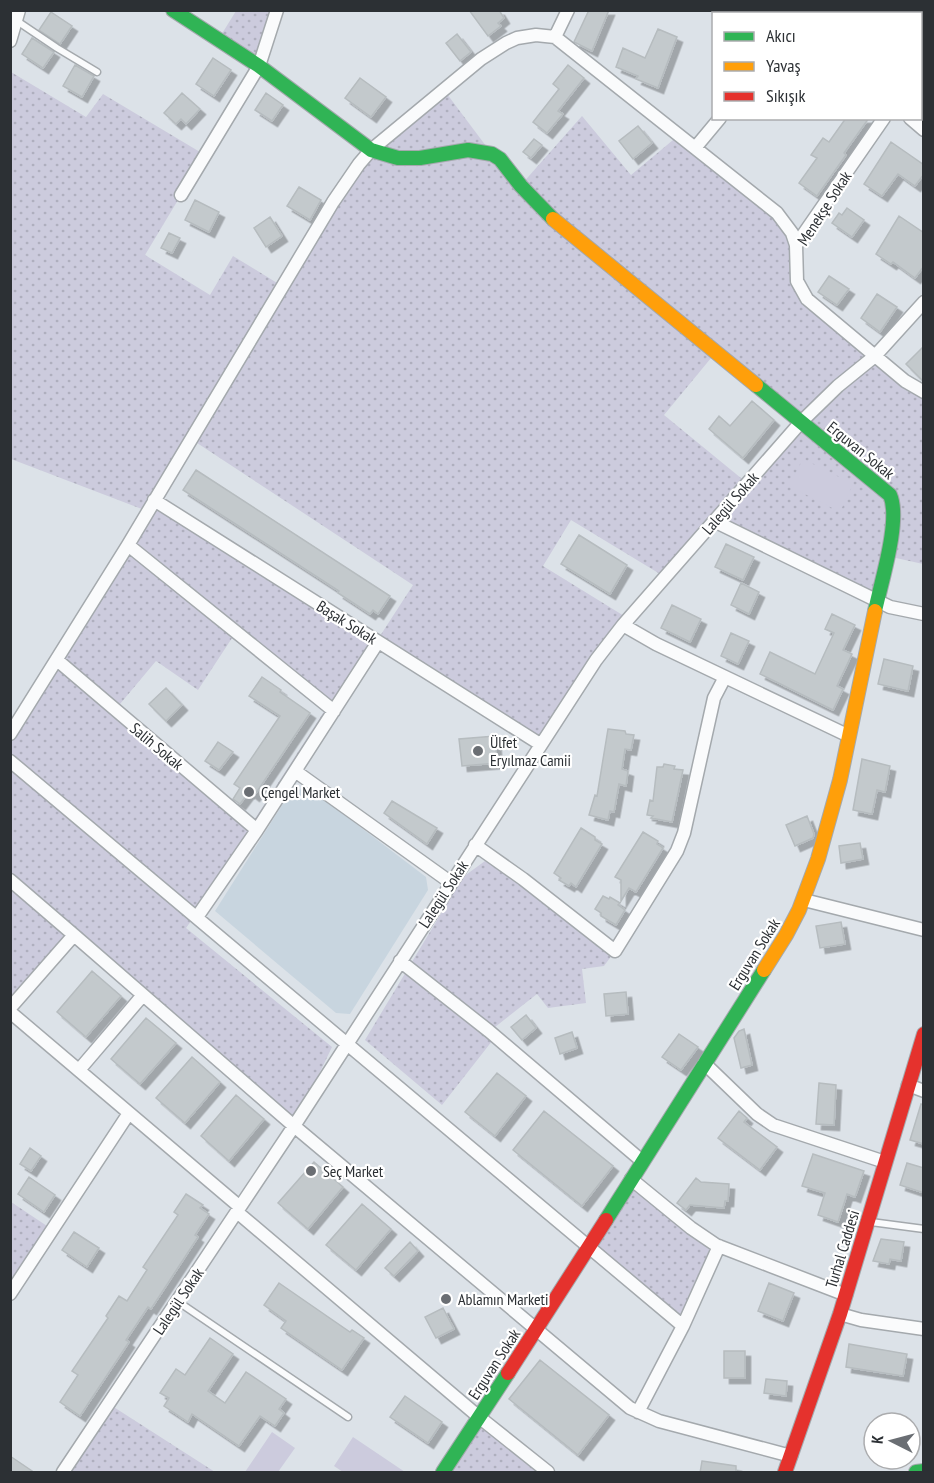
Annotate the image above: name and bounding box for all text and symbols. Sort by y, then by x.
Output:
legend [712,12,922,120]
text: Akıcı [766,24,796,47]
text: Yavaş [766,54,801,77]
text: Sıkışık [766,84,805,107]
street label: Menekşe Sokak [793,166,856,249]
street label: Erguvan Sokak [823,417,899,484]
street label: Lalegül Sokak [697,467,763,538]
street label: Başak Sokak [313,596,382,649]
street label: Salih Sokak [126,718,188,775]
place label: Ülfet Eryılmaz Camii [490,732,571,770]
marker: Ülfet Eryılmaz Camii [471,744,485,758]
place label: Çengel Market [261,782,341,802]
marker: Çengel Market [242,785,256,799]
street label: Lalegül Sokak [414,856,473,932]
street label: Erguvan Sokak [724,914,784,994]
place label: Seç Market [323,1161,384,1181]
marker: Seç Market [304,1164,318,1178]
street label: Turhal Caddesi [821,1208,863,1290]
street label: Lalegül Sokak [148,1263,208,1338]
place label: Ablamın Marketi [458,1289,548,1309]
marker: Ablamın Marketi [439,1292,453,1306]
street label: Erguvan Sokak [464,1324,525,1403]
north arrow [862,1411,922,1471]
text: K [867,1434,888,1445]

